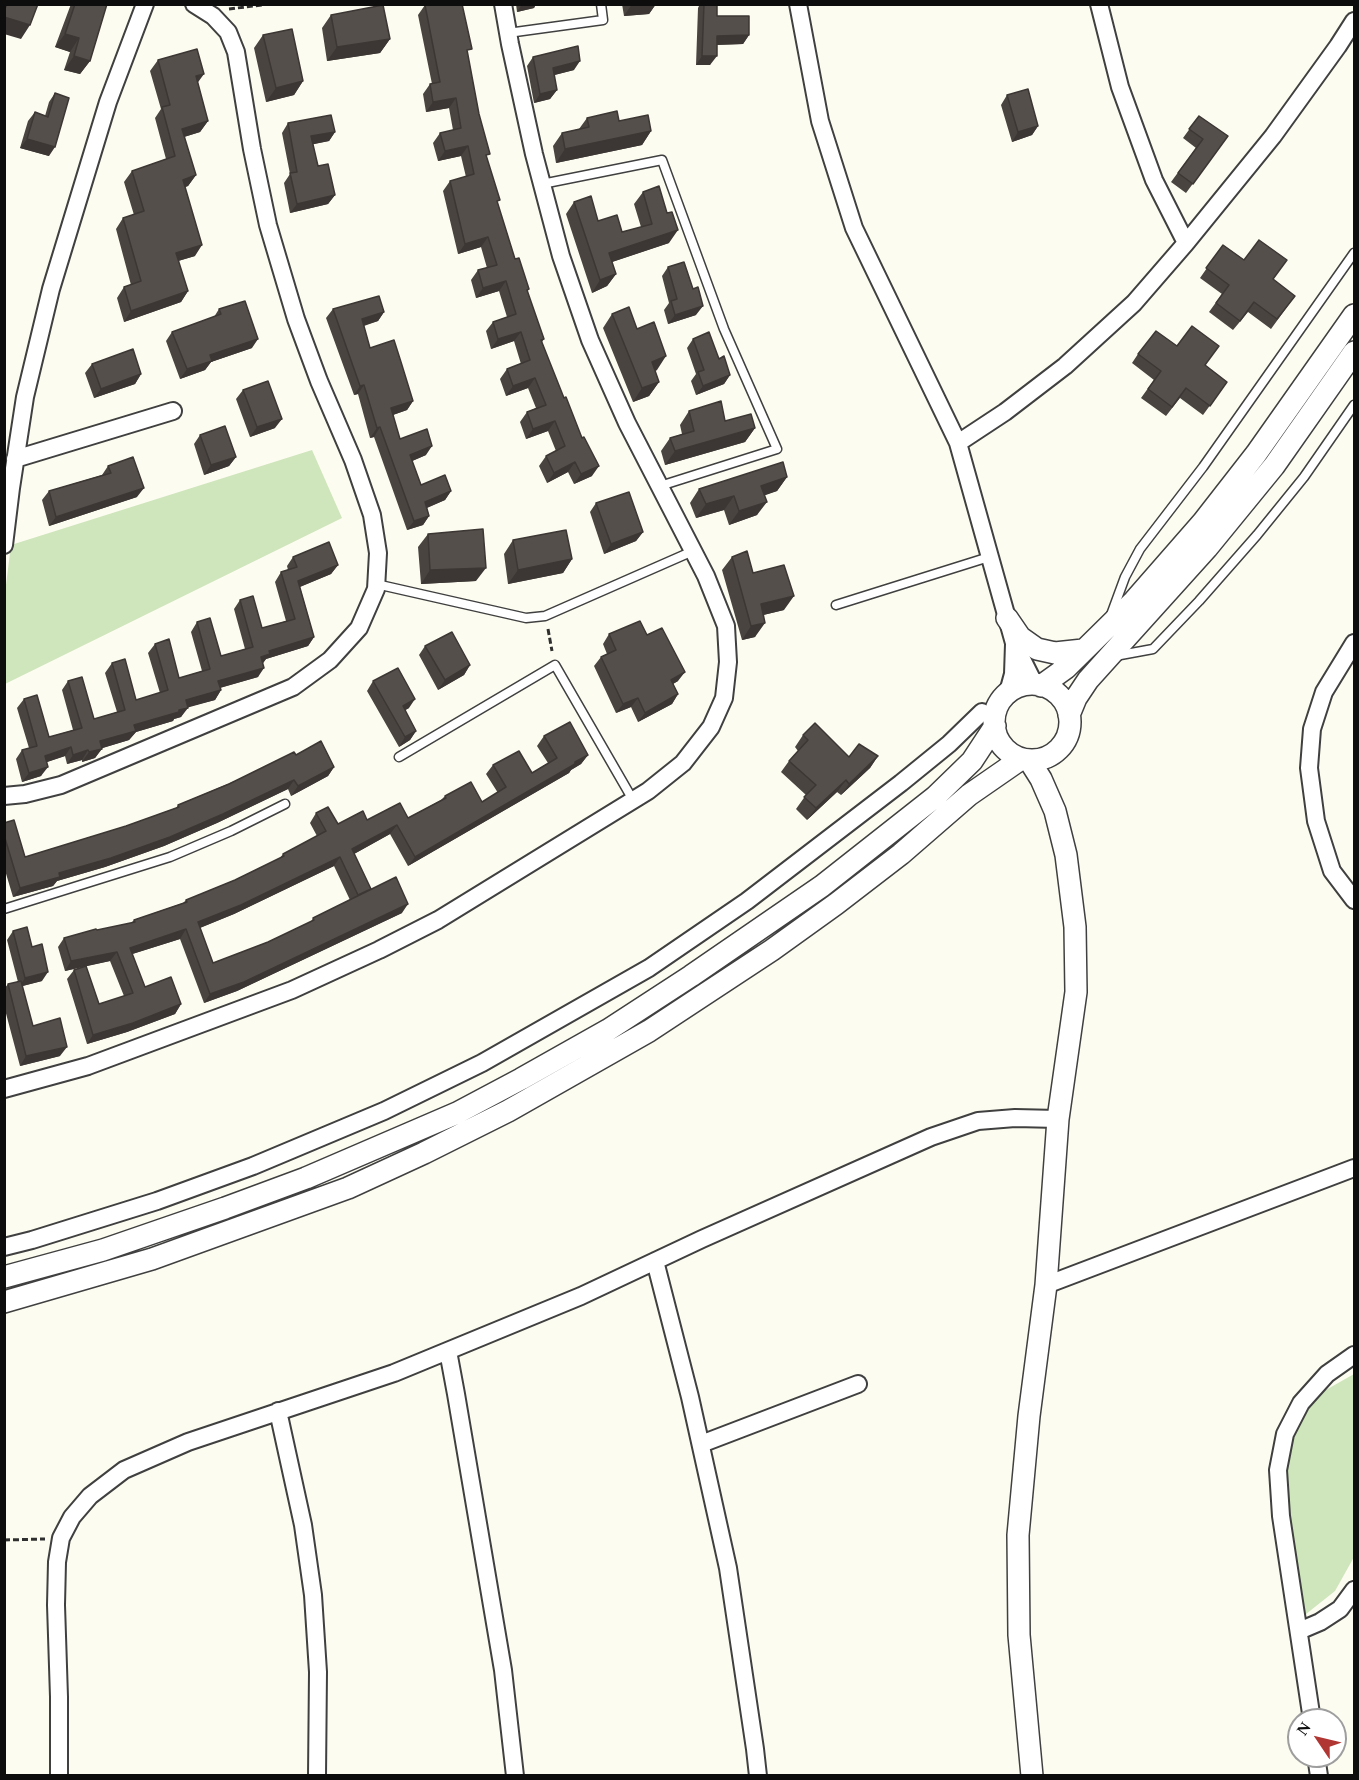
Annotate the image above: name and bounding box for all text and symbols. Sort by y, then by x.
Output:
north arrow [1287,1708,1347,1768]
text: N [1293,1719,1314,1738]

